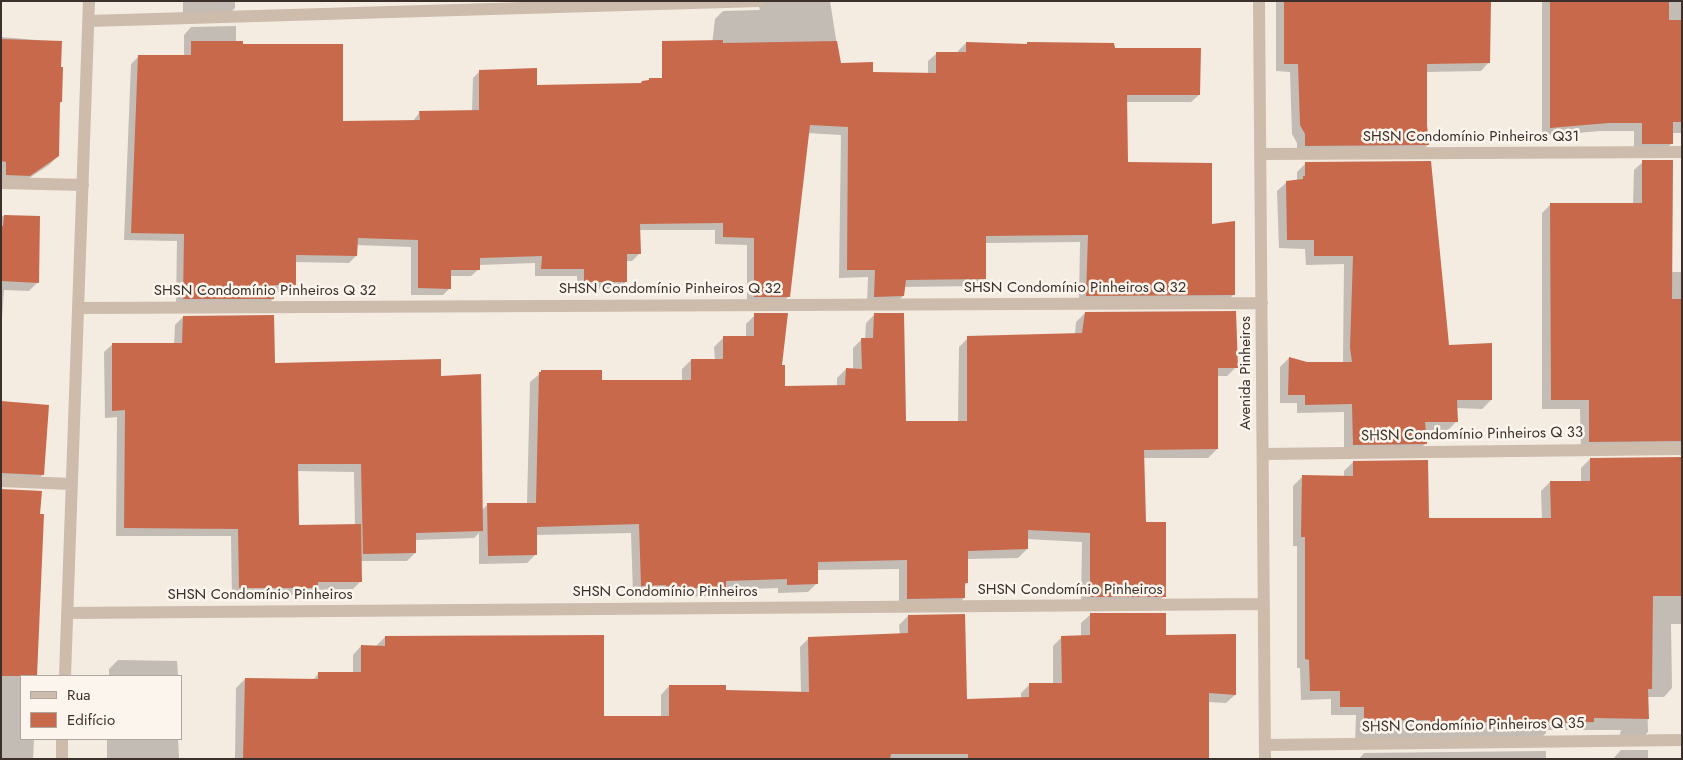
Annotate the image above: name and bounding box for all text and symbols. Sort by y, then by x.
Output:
street label: SHSN Condomínio Pinheiros Q31 [1363,128,1579,146]
street label: SHSN Condomínio Pinheiros Q 32 [964,279,1186,297]
street label: SHSN Condomínio Pinheiros Q 32 [559,280,781,298]
street label: SHSN Condomínio Pinheiros Q 32 [154,282,376,300]
street label: Avenida Pinheiros [1237,316,1255,430]
street label: SHSN Condomínio Pinheiros Q 33 [1361,424,1583,446]
street label: SHSN Condomínio Pinheiros [977,581,1163,599]
street label: SHSN Condomínio Pinheiros [572,583,758,601]
street label: SHSN Condomínio Pinheiros [167,586,353,604]
legend [20,675,182,740]
text: Rua [67,684,91,706]
text: Edifício [67,709,115,731]
street label: SHSN Condomínio Pinheiros Q 35 [1362,715,1584,737]

